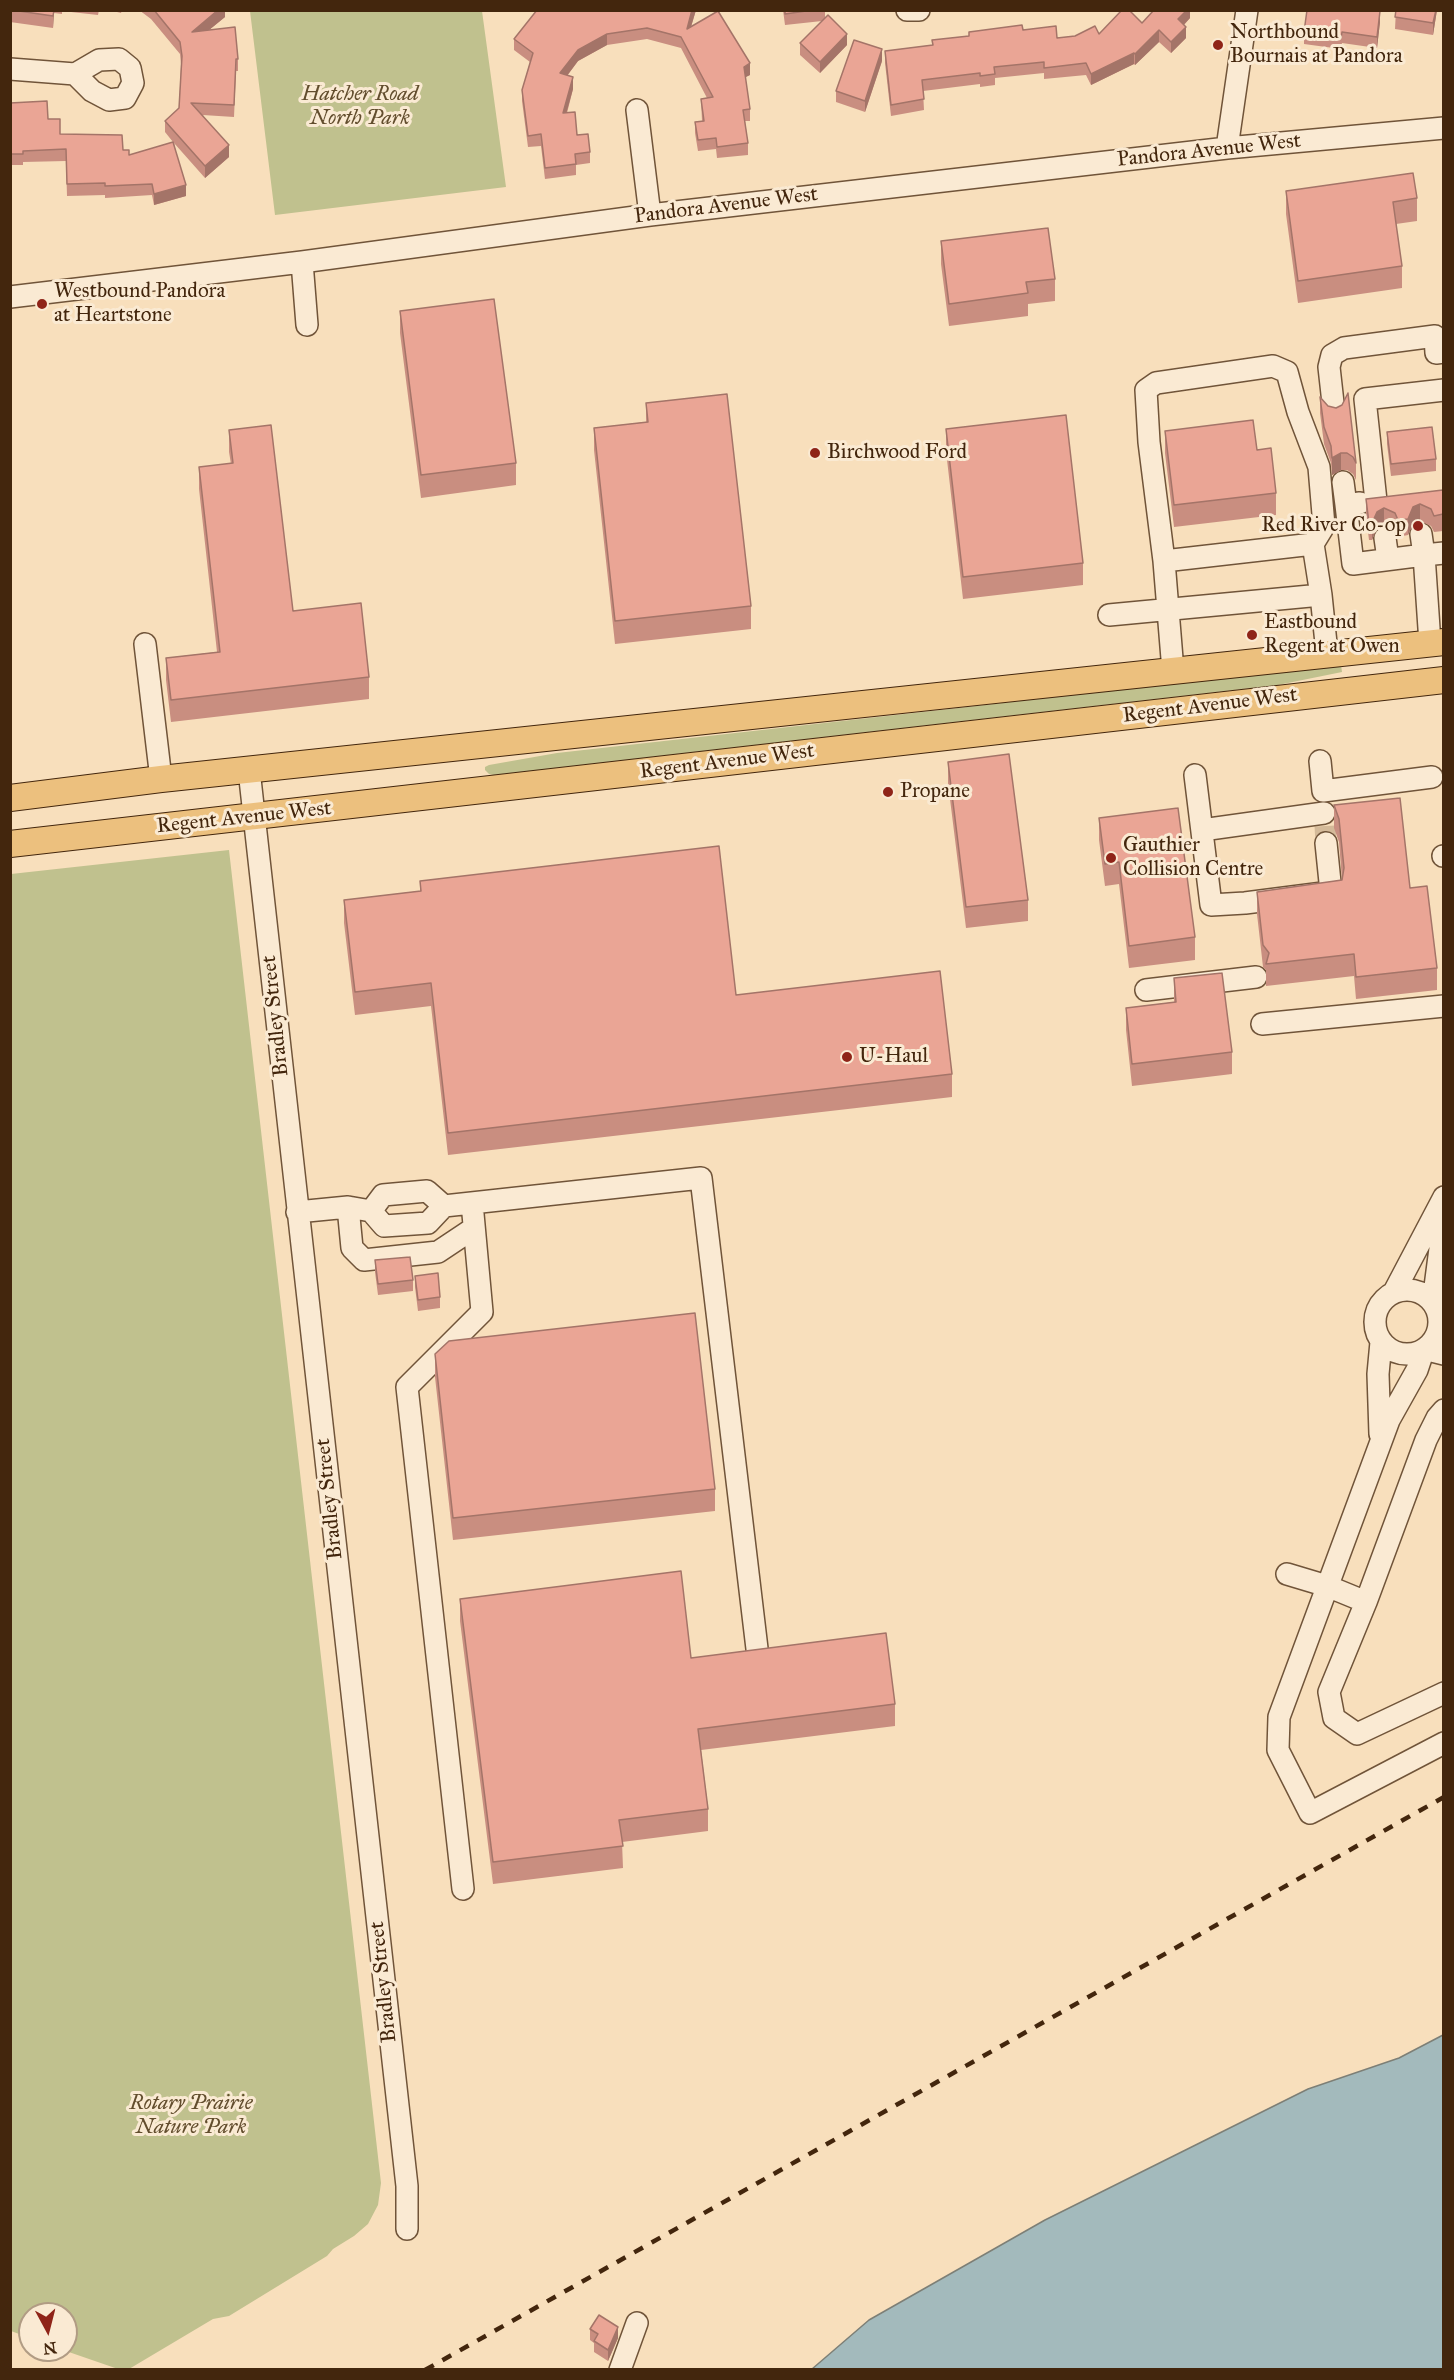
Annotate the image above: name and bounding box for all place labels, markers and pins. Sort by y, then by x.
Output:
place label: Northbound Bournais at Pandora [1230,20,1403,70]
marker: Northbound Bournais at Pandora [1211,38,1225,52]
place label: Westbound Pandora at Heartstone [54,279,225,329]
marker: Westbound Pandora at Heartstone [35,297,49,311]
place label: Birchwood Ford [827,440,967,466]
marker: Birchwood Ford [808,446,822,460]
place label: Red River Co-op [1261,513,1406,539]
marker: Red River Co-op [1411,519,1425,533]
place label: Eastbound Regent at Owen [1264,610,1400,660]
marker: Eastbound Regent at Owen [1245,628,1259,642]
place label: Propane [900,779,970,805]
marker: Propane [881,785,895,799]
place label: Gauthier Collision Centre [1123,833,1263,883]
marker: Gauthier Collision Centre [1104,851,1118,865]
place label: U-Haul [859,1044,928,1070]
marker: U-Haul [840,1050,854,1064]

